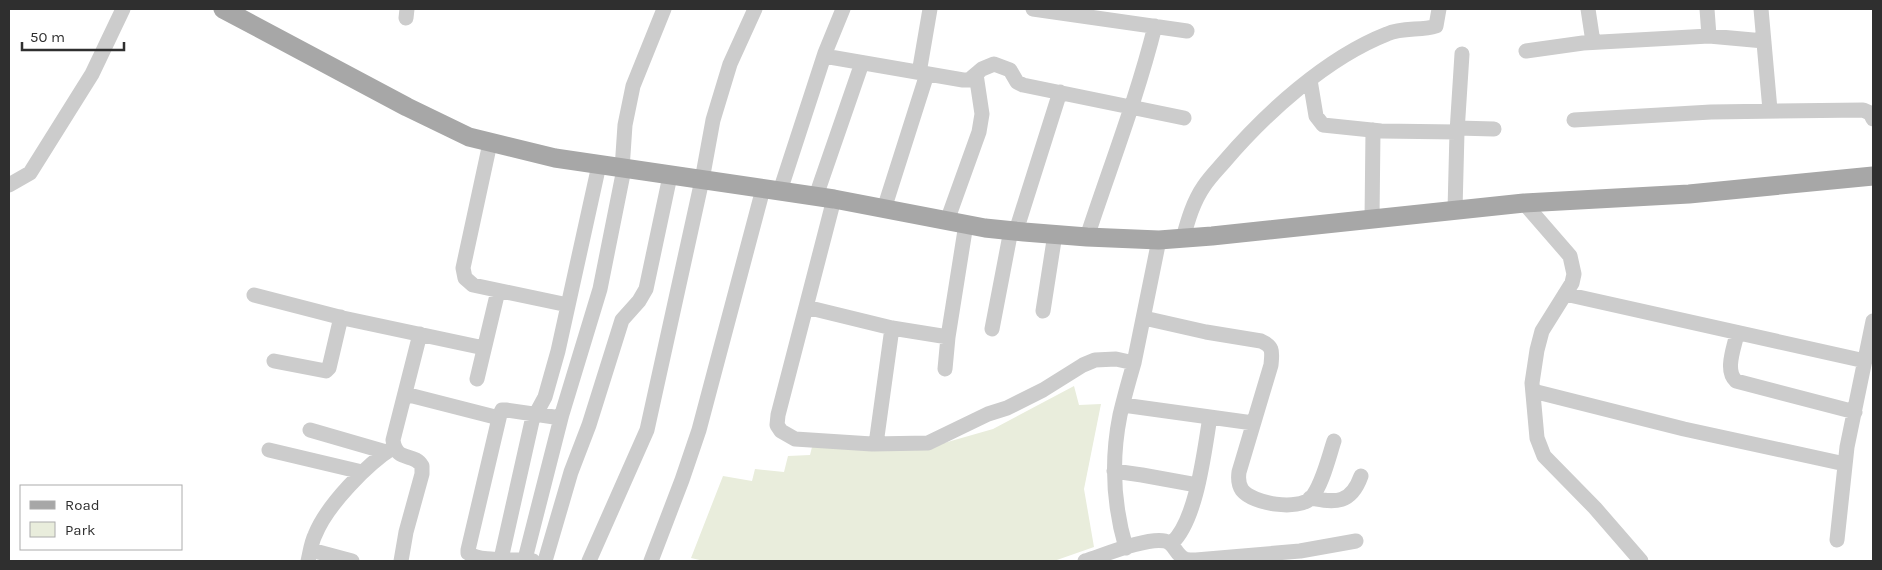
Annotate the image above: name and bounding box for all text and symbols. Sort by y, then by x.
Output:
scale bar [22,20,125,52]
text: 50 m [30,28,65,46]
legend [20,485,182,550]
text: Road [65,496,100,514]
text: Park [65,521,95,539]

